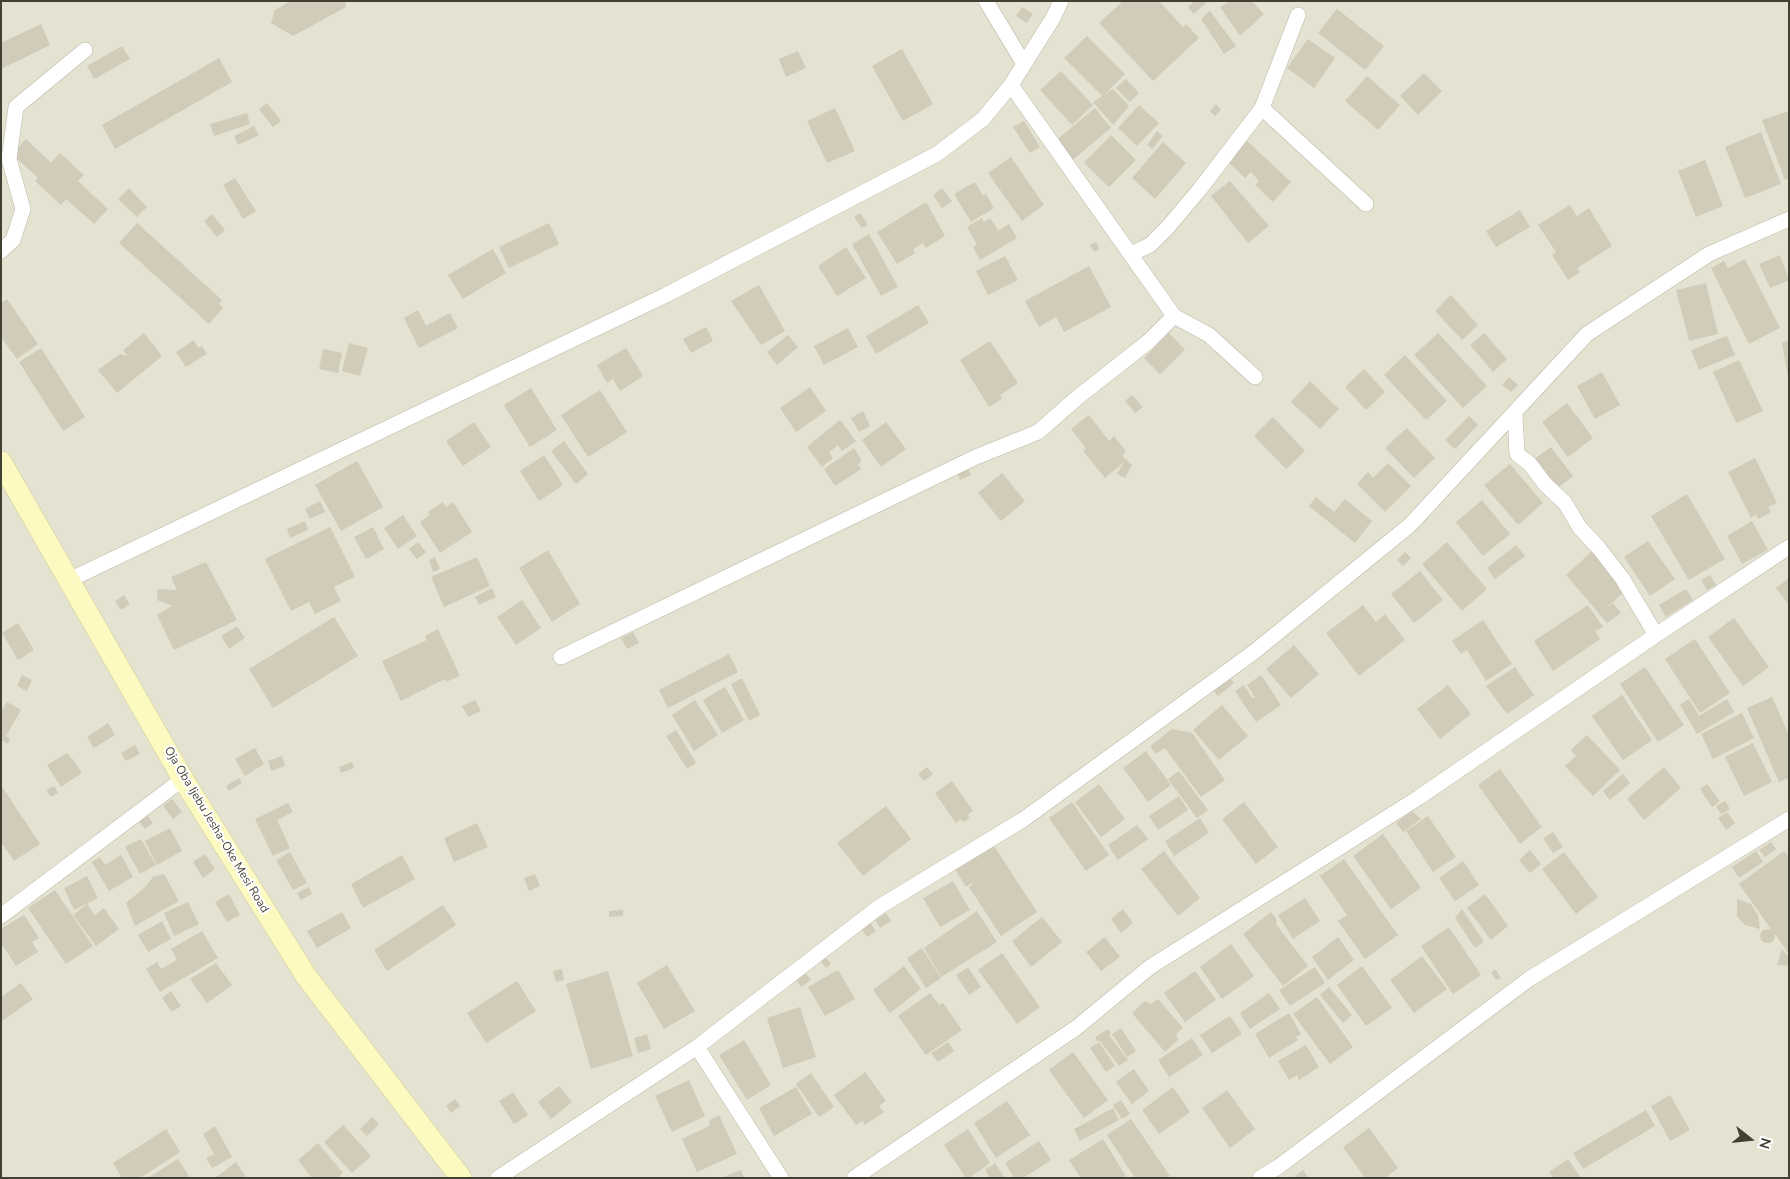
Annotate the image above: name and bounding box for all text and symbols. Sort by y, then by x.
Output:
street label: Oja Oba Ijebu Jesha-Oke Mesi Road [161,744,271,916]
north arrow [1725,1114,1775,1164]
text: N [1754,1136,1775,1151]

